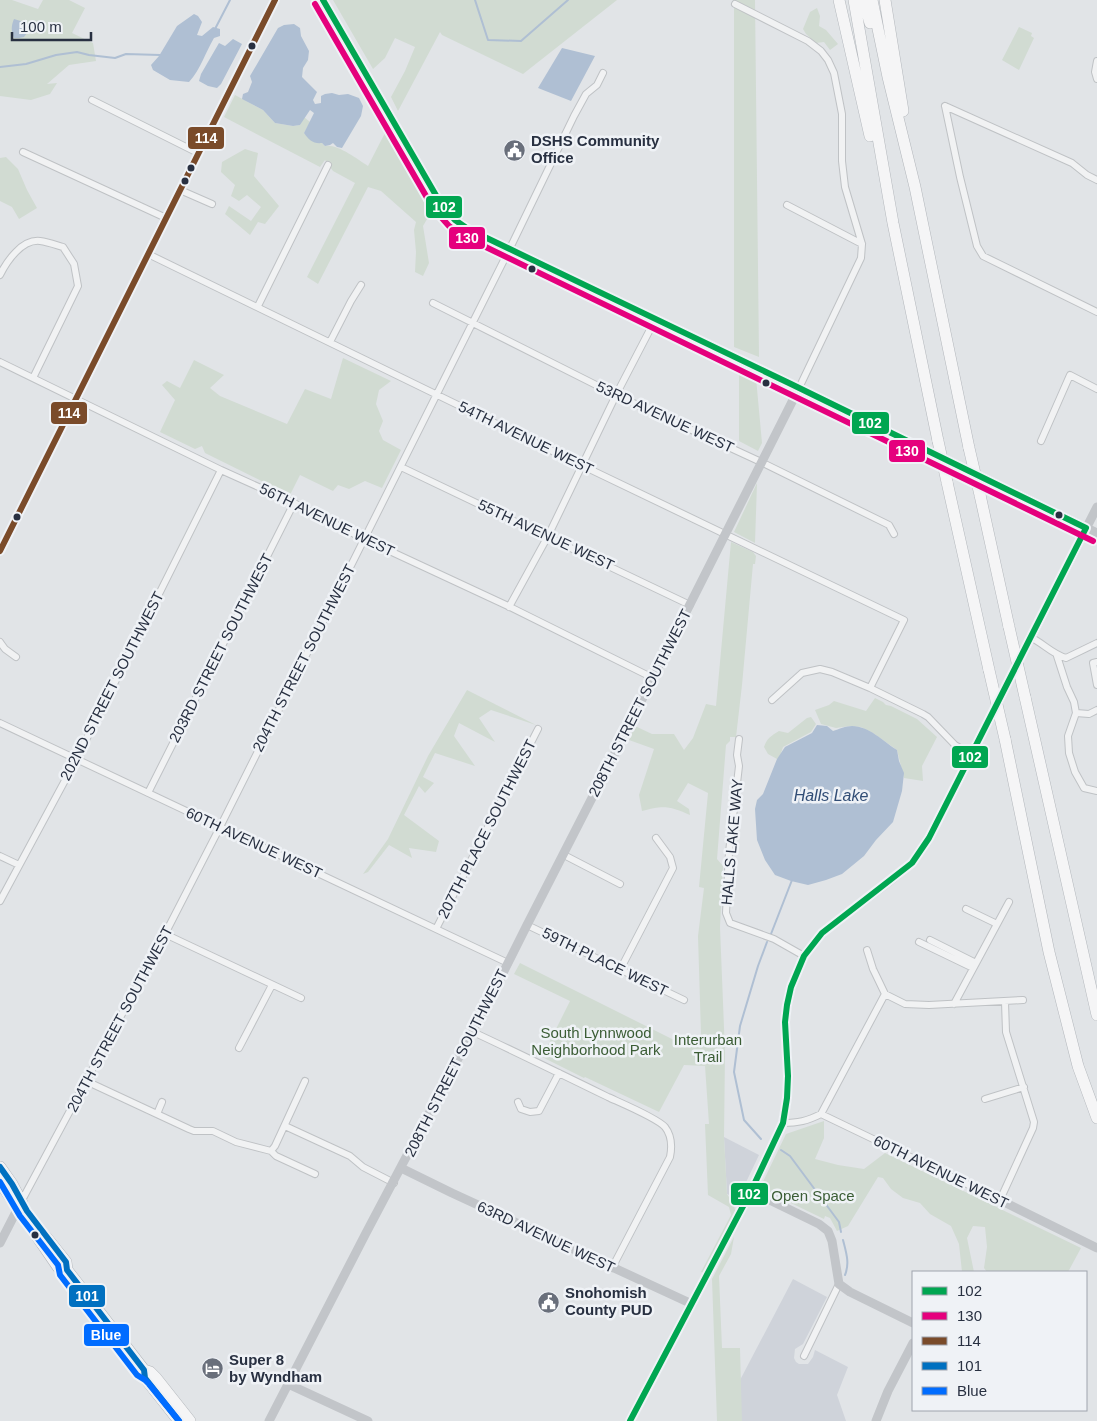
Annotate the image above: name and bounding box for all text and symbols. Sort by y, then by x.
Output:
scale bar [12,10,91,42]
text: 100 m [20,18,62,35]
unlabelled marker [247,41,257,51]
line badge: 114 [187,126,225,150]
text: 114 [195,130,218,146]
place label: DSHS Community Office [531,132,660,166]
public building icon: DSHS Community Office [503,138,527,162]
unlabelled marker [186,163,196,173]
unlabelled marker [180,176,190,186]
line badge: 102 [425,195,463,219]
text: 102 [432,199,456,215]
line badge: 130 [448,226,486,250]
text: 130 [455,230,479,246]
unlabelled marker [527,264,537,274]
street label: 53RD AVENUE WEST [594,377,737,456]
unlabelled marker [761,378,771,388]
street label: 54TH AVENUE WEST [456,397,596,478]
line badge: 114 [50,401,88,425]
text: 114 [58,405,81,421]
line badge: 102 [851,411,890,435]
text: 102 [858,415,882,431]
line badge: 130 [888,439,926,463]
text: 130 [895,443,919,459]
street label: 56TH AVENUE WEST [257,479,397,560]
street label: 55TH AVENUE WEST [476,496,617,574]
unlabelled marker [1054,510,1064,520]
unlabelled marker [12,512,22,522]
street label: 203RD STREET SOUTHWEST [165,550,276,745]
street label: 204TH STREET SOUTHWEST [249,561,358,754]
street label: 202ND STREET SOUTHWEST [56,588,167,783]
street label: 208TH STREET SOUTHWEST [585,606,694,799]
street label: 207TH PLACE SOUTHWEST [434,737,539,921]
line badge: 102 [951,745,989,769]
text: 102 [958,749,982,765]
street label: HALLS LAKE WAY [718,778,745,906]
water label: Halls Lake [794,787,868,804]
street label: 60TH AVENUE WEST [184,804,325,882]
street label: 204TH STREET SOUTHWEST [63,923,176,1115]
street label: 59TH PLACE WEST [540,924,671,999]
street label: 208TH STREET SOUTHWEST [401,966,510,1159]
park label: South Lynnwood Neighborhood Park [531,1024,661,1058]
park label: Interurban Trail [674,1031,742,1065]
street label: 60TH AVENUE WEST [871,1131,1011,1212]
line badge: 102 [730,1182,769,1206]
text: 102 [737,1186,761,1202]
park label: Open Space [771,1187,855,1204]
street label: 63RD AVENUE WEST [475,1197,618,1276]
unlabelled marker [30,1230,40,1240]
legend [912,1271,1087,1411]
text: 102 [957,1282,982,1299]
line badge: 101 [68,1284,106,1308]
place label: Snohomish County PUD [565,1284,653,1318]
text: 101 [75,1288,99,1304]
public building icon: Snohomish County PUD [537,1290,561,1314]
text: 130 [957,1307,982,1324]
line badge: Blue [83,1323,130,1347]
text: Blue [91,1327,121,1343]
text: 114 [957,1332,981,1349]
place label: Super 8 by Wyndham [229,1351,322,1385]
hotel icon: Super 8 by Wyndham [201,1357,225,1381]
text: 101 [957,1357,982,1374]
text: Blue [957,1382,987,1399]

